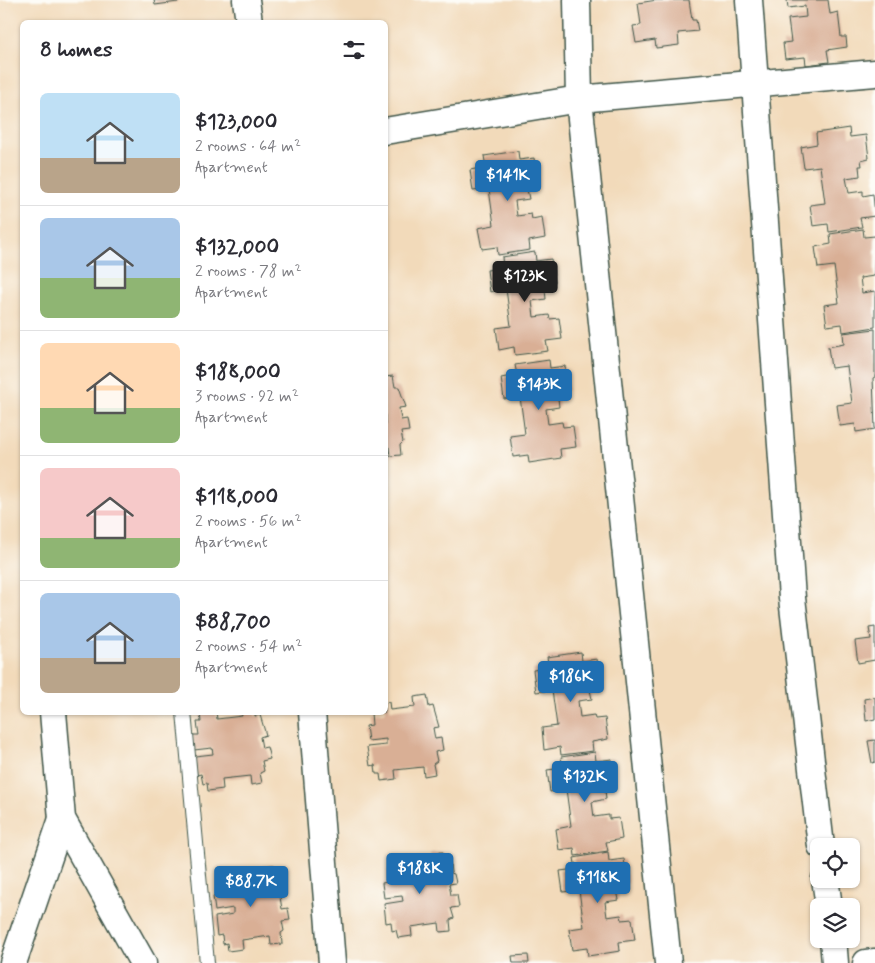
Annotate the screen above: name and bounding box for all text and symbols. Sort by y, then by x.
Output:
text: 8 homes [40,36,112,64]
icon: filters [340,36,368,64]
text: $123,000 [195,108,277,136]
icon: home [80,113,140,173]
text: 2 rooms · 64 m² [195,136,301,157]
text: Apartment [195,157,268,178]
pin: $141K [473,160,543,202]
text: $141K [486,165,530,186]
text: $132,000 [195,233,279,261]
icon: home [80,238,140,298]
pin: $123K [490,260,560,303]
text: 2 rooms · 78 m² [195,261,302,282]
text: $123K [504,266,546,287]
text: Apartment [195,282,268,303]
text: $188,000 [195,358,281,386]
icon: home [80,363,140,423]
pin: $143K [504,368,574,411]
text: $143K [517,374,561,395]
text: 3 rooms · 92 m² [195,386,299,407]
text: Apartment [195,407,268,428]
text: $118,000 [195,483,278,511]
icon: home [80,488,140,548]
text: 2 rooms · 56 m² [195,511,302,532]
text: Apartment [195,532,268,553]
text: $88,700 [195,608,271,636]
icon: home [80,613,140,673]
text: 2 rooms · 54 m² [195,636,302,657]
text: Apartment [195,657,268,678]
pin: $186K [536,660,606,703]
text: $186K [549,666,593,687]
pin: $132K [550,760,620,803]
text: $132K [563,766,607,787]
map controls [810,838,860,948]
button: locate [810,838,860,888]
pin: $188K [385,852,455,895]
text: $188K [397,858,443,879]
pin: $118K [563,862,633,904]
pin: $88.7K [210,866,292,908]
text: $118K [576,867,620,888]
text: $88.7K [225,871,277,892]
button: layers [810,898,860,948]

